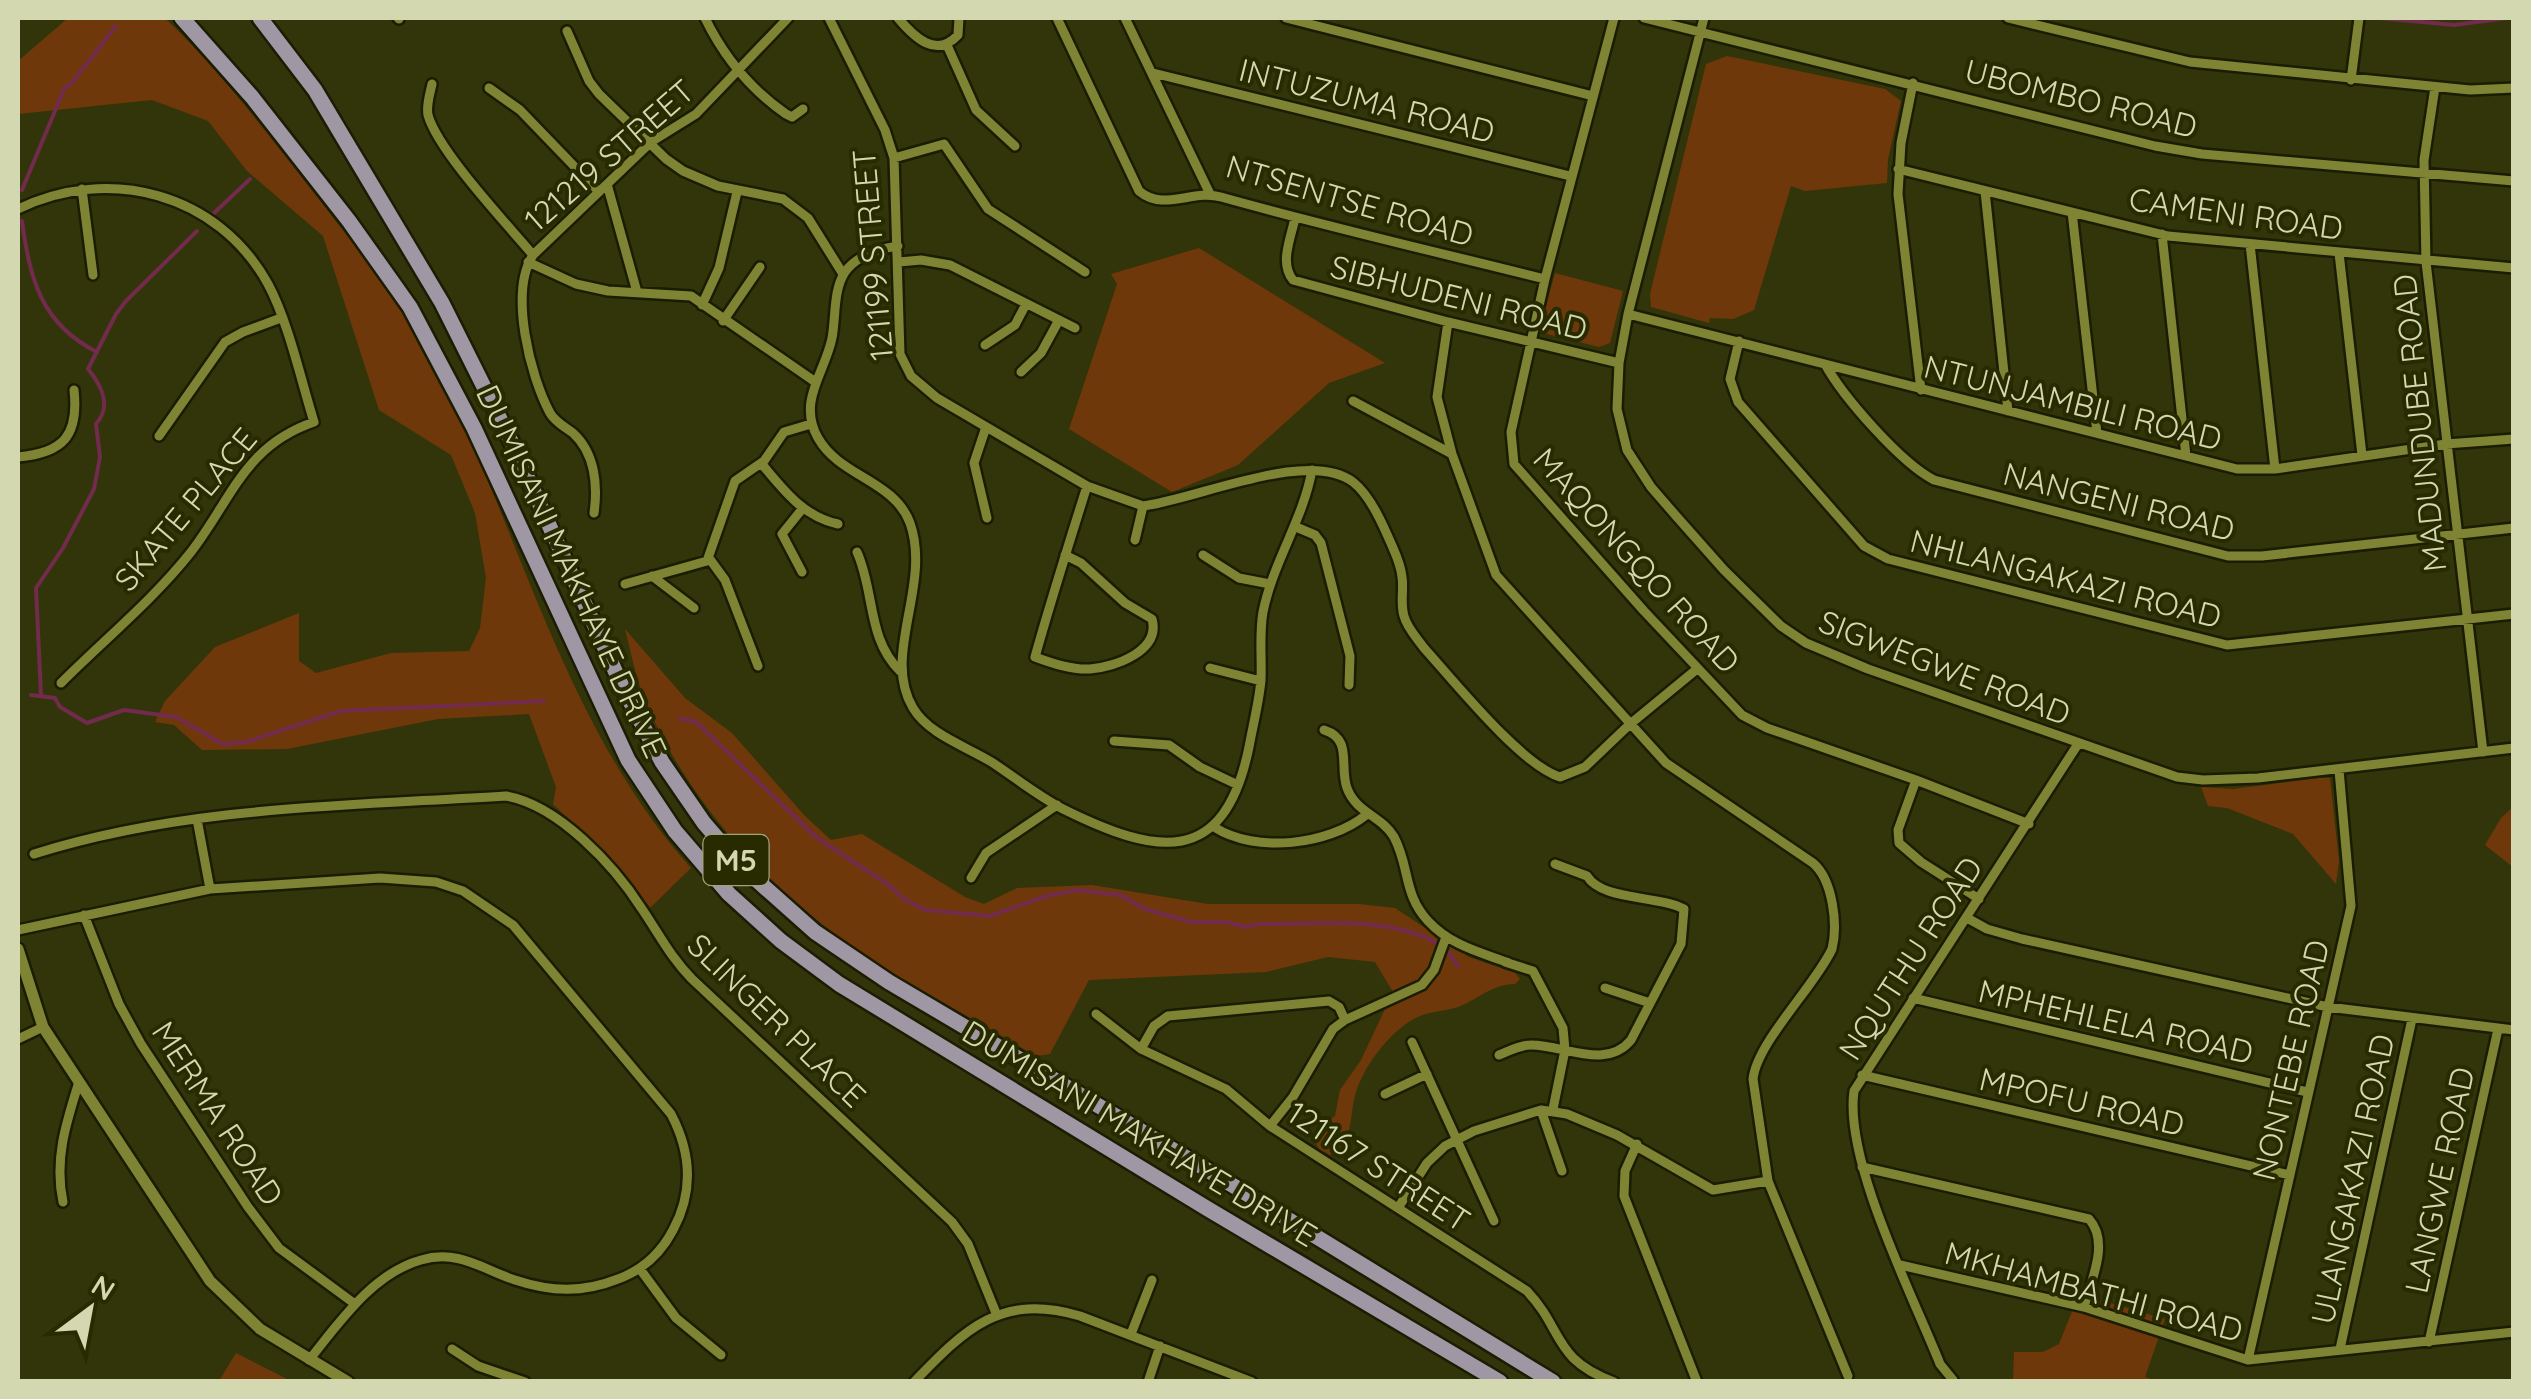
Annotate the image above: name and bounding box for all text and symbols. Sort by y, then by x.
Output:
street label: INTUZUMA ROAD [1235,49,1499,151]
street label: UBOMBO ROAD [1961,50,2201,146]
street label: 121219 STREET [516,70,702,240]
street label: NTSENTSE ROAD [1222,146,1478,254]
street label: 121199 STREET [843,148,901,362]
street label: CAMENI ROAD [2127,178,2345,248]
street label: SIBHUDENI ROAD [1327,246,1591,348]
street label: MADUNDUBE ROAD [2383,272,2455,574]
street label: NTUNJAMBILI ROAD [1920,346,2226,458]
street label: DUMISANI MAKHAYE DRIVE [468,378,676,764]
street label: SKATE PLACE [105,419,265,599]
street label: MAQONGQO ROAD [1525,439,1749,681]
street label: NANGENI ROAD [1999,453,2239,549]
street label: NHLANGAKAZI ROAD [1906,520,2226,636]
street label: SIGWEGWE ROAD [1814,601,2076,733]
road number: M5 [704,835,768,885]
street label: NQUTHU ROAD [1829,849,1991,1067]
street label: SLINGER PLACE [679,925,875,1115]
street label: NONTEBE ROAD [2243,936,2337,1184]
street label: MPHEHLELA ROAD [1975,970,2257,1072]
street label: DUMISANI MAKHAYE DRIVE [955,1011,1325,1255]
street label: MERMA ROAD [144,1014,292,1212]
street label: ULANGAKAZI ROAD [2302,1030,2402,1328]
street label: MPOFU ROAD [1976,1058,2188,1144]
street label: LANGWE ROAD [2396,1063,2482,1297]
street label: 121167 STREET [1280,1092,1478,1240]
street label: MKHAMBATHI ROAD [1941,1232,2247,1350]
north arrow [40,1259,140,1359]
text: N [86,1267,122,1308]

